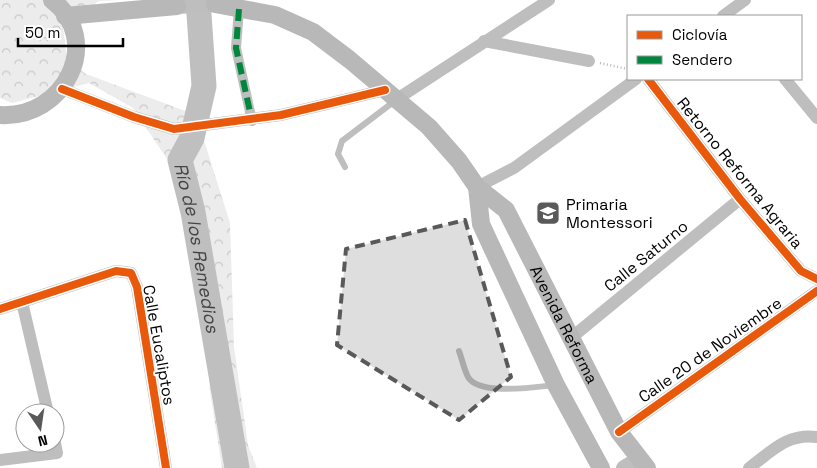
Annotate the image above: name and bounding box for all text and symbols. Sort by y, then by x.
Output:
scale bar [18,15,122,47]
legend [627,15,802,80]
text: 50 m [25,23,60,42]
text: Ciclovía [672,25,728,44]
text: Sendero [672,50,732,69]
street label: Retorno Reforma Agraria [672,93,808,253]
water label: Río de los Remedios [170,160,225,335]
place label: Primaria Montessori [566,194,653,233]
school or university icon: Primaria Montessori [535,200,561,226]
street label: Calle Saturno [600,216,692,296]
street label: Avenida Reforma [525,262,603,387]
street label: Calle Eucaliptos [138,283,180,407]
street label: Calle 20 de Noviembre [634,293,786,407]
north arrow [15,403,65,453]
text: N [36,431,50,450]

